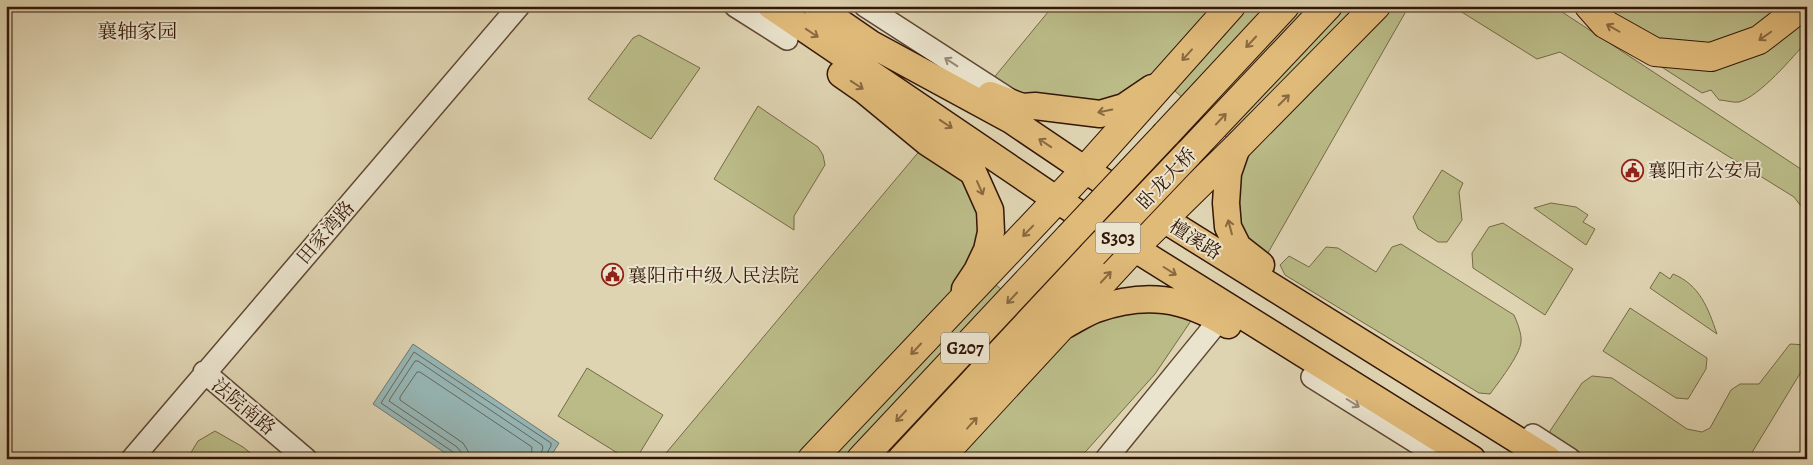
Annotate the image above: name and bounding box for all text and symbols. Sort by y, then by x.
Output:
district label: 襄轴家园 [97,18,177,45]
one-way arrow [1607,23,1621,33]
one-way arrow [804,29,818,39]
one-way arrow [1758,31,1772,41]
one-way arrow [1245,36,1257,48]
one-way arrow [1181,49,1192,62]
one-way arrow [944,57,958,68]
one-way arrow [850,80,864,91]
one-way arrow [1278,93,1290,106]
one-way arrow [1098,107,1114,117]
one-way arrow [1215,112,1227,125]
one-way arrow [939,119,953,129]
one-way arrow [1038,138,1052,148]
street label: 卧龙大桥 [1131,142,1202,215]
public building icon: 襄阳市公安局 [1620,158,1644,182]
place label: 襄阳市公安局 [1648,158,1762,184]
one-way arrow [976,180,985,195]
street label: 田家湾路 [291,195,361,270]
street label: 檀溪路 [1164,214,1227,266]
one-way arrow [1224,219,1234,235]
road number: S303 [1096,222,1140,254]
one-way arrow [1022,225,1034,238]
public building icon: 襄阳市中级人民法院 [600,263,624,287]
place label: 襄阳市中级人民法院 [628,263,799,289]
one-way arrow [1163,266,1177,276]
one-way arrow [1100,271,1112,284]
one-way arrow [1006,292,1018,304]
road number: G207 [941,332,989,363]
one-way arrow [910,343,922,356]
street label: 法院南路 [206,372,281,441]
one-way arrow [1346,398,1360,408]
one-way arrow [895,410,907,423]
one-way arrow [966,416,978,429]

